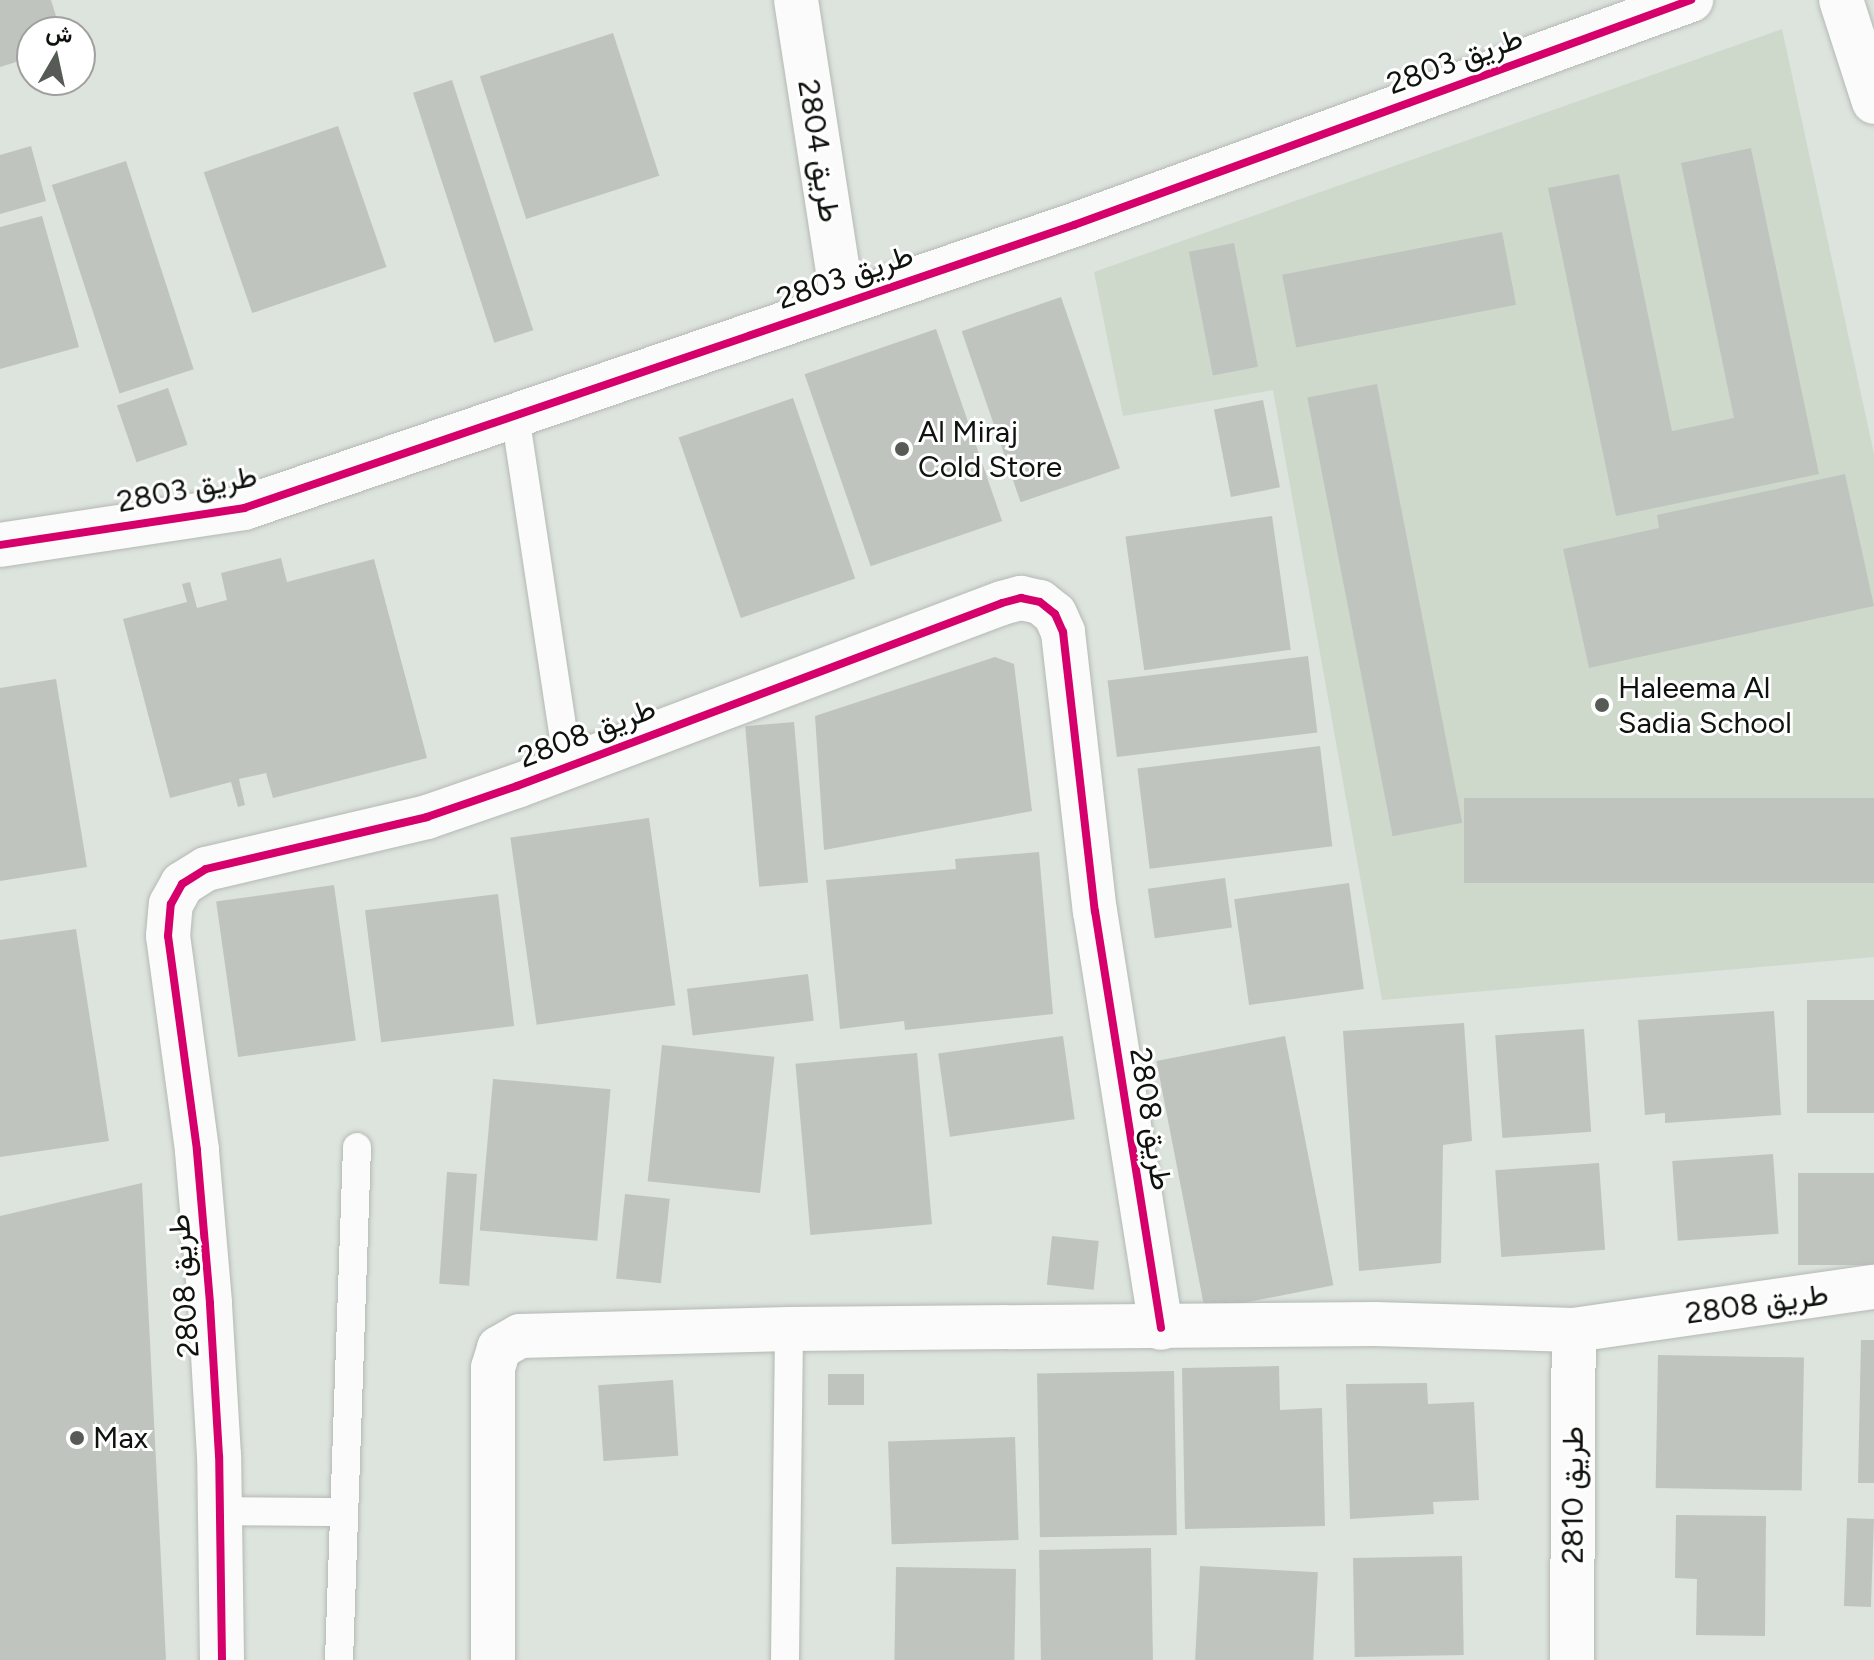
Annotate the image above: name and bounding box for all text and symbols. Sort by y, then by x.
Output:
north arrow [16,16,96,96]
text: ش [44,18,75,49]
street label: طريق 2803 [1382,20,1528,102]
street label: طريق 2804 [790,77,848,225]
street label: طريق 2803 [772,237,918,317]
place label: Al Miraj Cold Store [918,414,1062,484]
marker: Al Miraj Cold Store [893,440,911,458]
street label: طريق 2803 [114,458,260,520]
place label: Haleema Al Sadia School [1618,670,1792,740]
street label: طريق 2808 [513,690,661,776]
marker: Haleema Al Sadia School [1593,696,1611,714]
street label: طريق 2808 [1122,1045,1180,1193]
street label: طريق 2808 [161,1213,207,1359]
street label: طريق 2808 [1683,1276,1831,1332]
place label: Max [93,1420,148,1456]
street label: طريق 2810 [1555,1426,1591,1564]
marker: Max [68,1429,86,1447]

